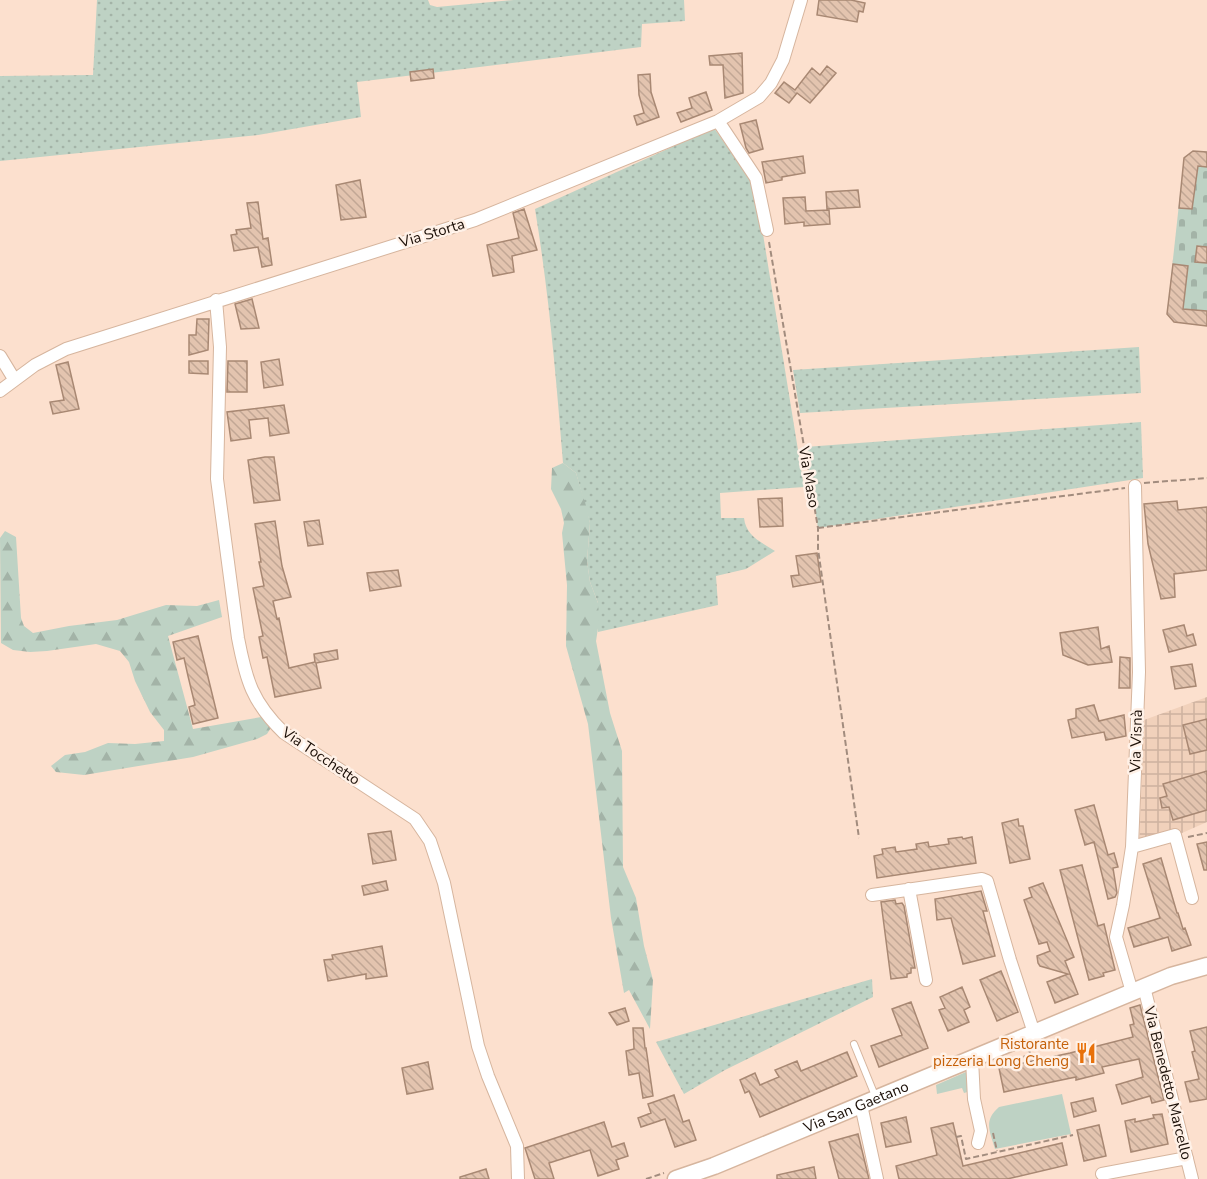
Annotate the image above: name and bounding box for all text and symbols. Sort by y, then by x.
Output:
street label: Via Storta [396,214,467,253]
street label: Via Maso [794,444,824,509]
street label: Via Visnà [1125,709,1147,774]
street label: Via Tocchetto [277,722,364,790]
street label: Via Benedetto Marcello [1139,1003,1197,1162]
place label: Ristorante pizzeria Long Cheng [933,1034,1069,1071]
restaurant icon: Ristorante pizzeria Long Cheng [1074,1041,1098,1065]
street label: Via San Gaetano [800,1076,912,1138]

